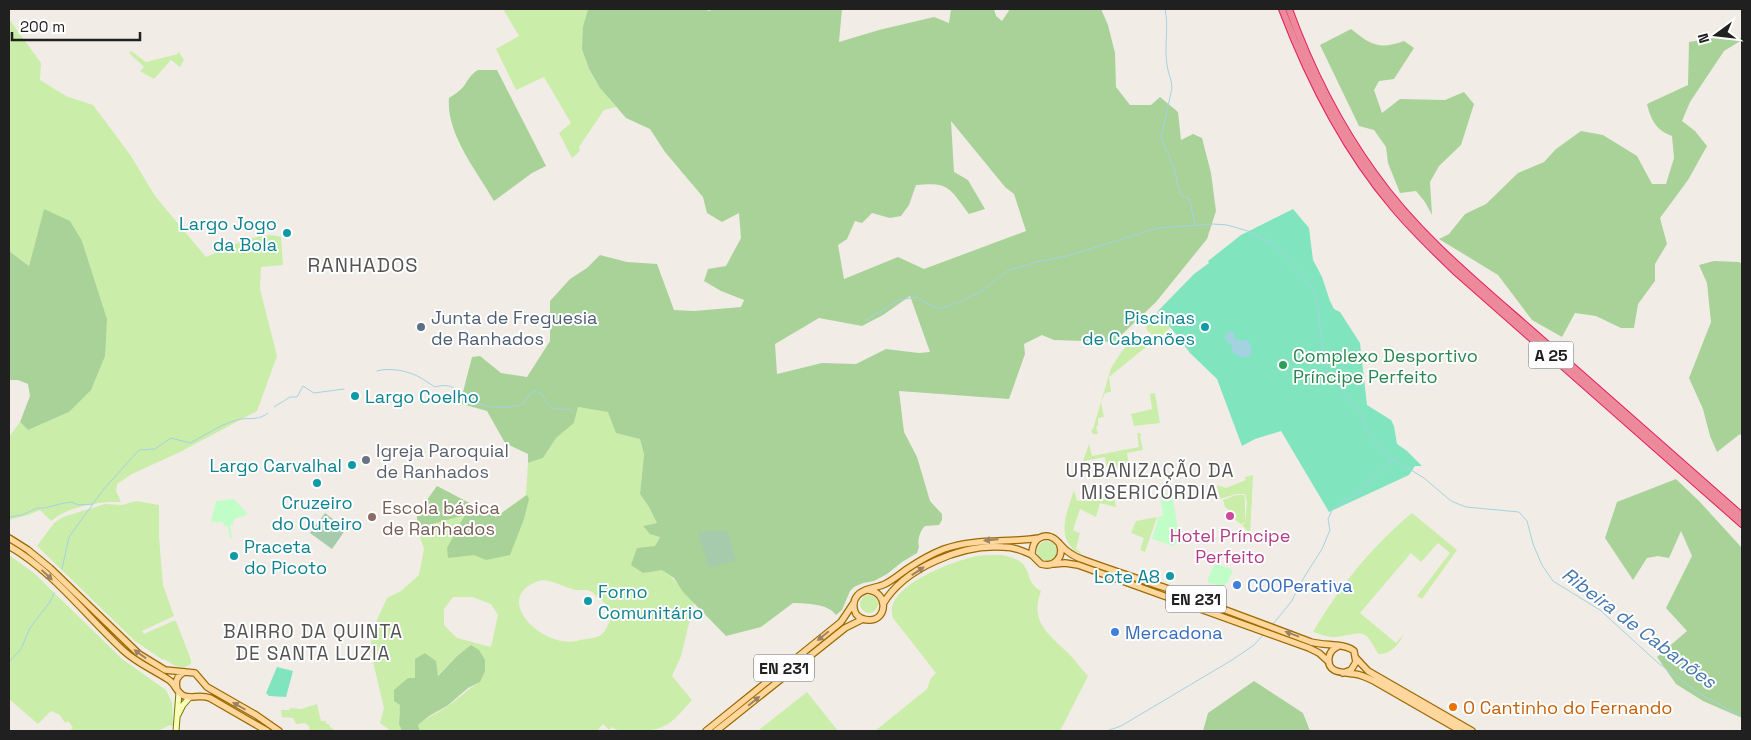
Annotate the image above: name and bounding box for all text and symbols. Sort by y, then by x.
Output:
scale bar [12,10,140,42]
north arrow [1691,10,1741,60]
text: 200 m [20,17,65,36]
text: N [1694,31,1713,45]
place label: Largo Jogo da Bola [179,212,277,256]
marker: Largo Jogo da Bola [281,227,293,239]
district label: RANHADOS [307,252,419,278]
place label: Junta de Freguesia de Ranhados [431,306,597,350]
place label: Piscinas de Cabanões [1082,306,1195,350]
marker: Junta de Freguesia de Ranhados [415,321,427,333]
marker: Piscinas de Cabanões [1199,321,1211,333]
road number: A 25 [1528,342,1574,368]
place label: Complexo Desportivo Príncipe Perfeito [1293,344,1478,388]
marker: Complexo Desportivo Príncipe Perfeito [1277,359,1289,371]
place label: Largo Coelho [365,385,479,408]
marker: Largo Coelho [349,390,361,402]
place label: Igreja Paroquial de Ranhados [376,439,509,483]
place label: Largo Carvalhal [209,454,342,477]
marker: Igreja Paroquial de Ranhados [360,454,372,466]
district label: URBANIZAÇÃO DA MISERICÓRDIA [1066,458,1234,505]
marker: Largo Carvalhal [346,459,358,471]
marker: Cruzeiro do Outeiro [311,477,323,489]
place label: Cruzeiro do Outeiro [271,491,363,535]
place label: Escola básica de Ranhados [382,496,500,540]
marker: Hotel Príncipe Perfeito [1224,510,1236,522]
marker: Escola básica de Ranhados [366,511,378,523]
place label: Hotel Príncipe Perfeito [1170,524,1290,568]
place label: Praceta do Picoto [244,535,327,579]
one-way arrow [983,537,999,545]
marker: Praceta do Picoto [228,550,240,562]
water label: Ribeira de Cabanões [1557,562,1722,695]
place label: Lote A8 [1094,565,1160,588]
one-way arrow [911,567,925,576]
one-way arrow [41,569,53,581]
marker: Lote A8 [1164,570,1176,582]
place label: COOPerativa [1247,574,1353,597]
marker: COOPerativa [1231,579,1243,591]
place label: Forno Comunitário [598,580,703,624]
road number: EN 231 [1166,586,1226,612]
marker: Forno Comunitário [582,595,594,607]
district label: BAIRRO DA QUINTA DE SANTA LUZIA [223,619,403,666]
place label: Mercadona [1125,621,1223,644]
marker: Mercadona [1109,626,1121,638]
one-way arrow [1284,630,1299,638]
one-way arrow [817,631,830,642]
one-way arrow [133,649,147,659]
road number: EN 231 [754,654,814,681]
one-way arrow [747,695,760,706]
place label: O Cantinho do Fernando [1463,696,1672,719]
one-way arrow [232,701,245,710]
marker: O Cantinho do Fernando [1447,701,1459,713]

